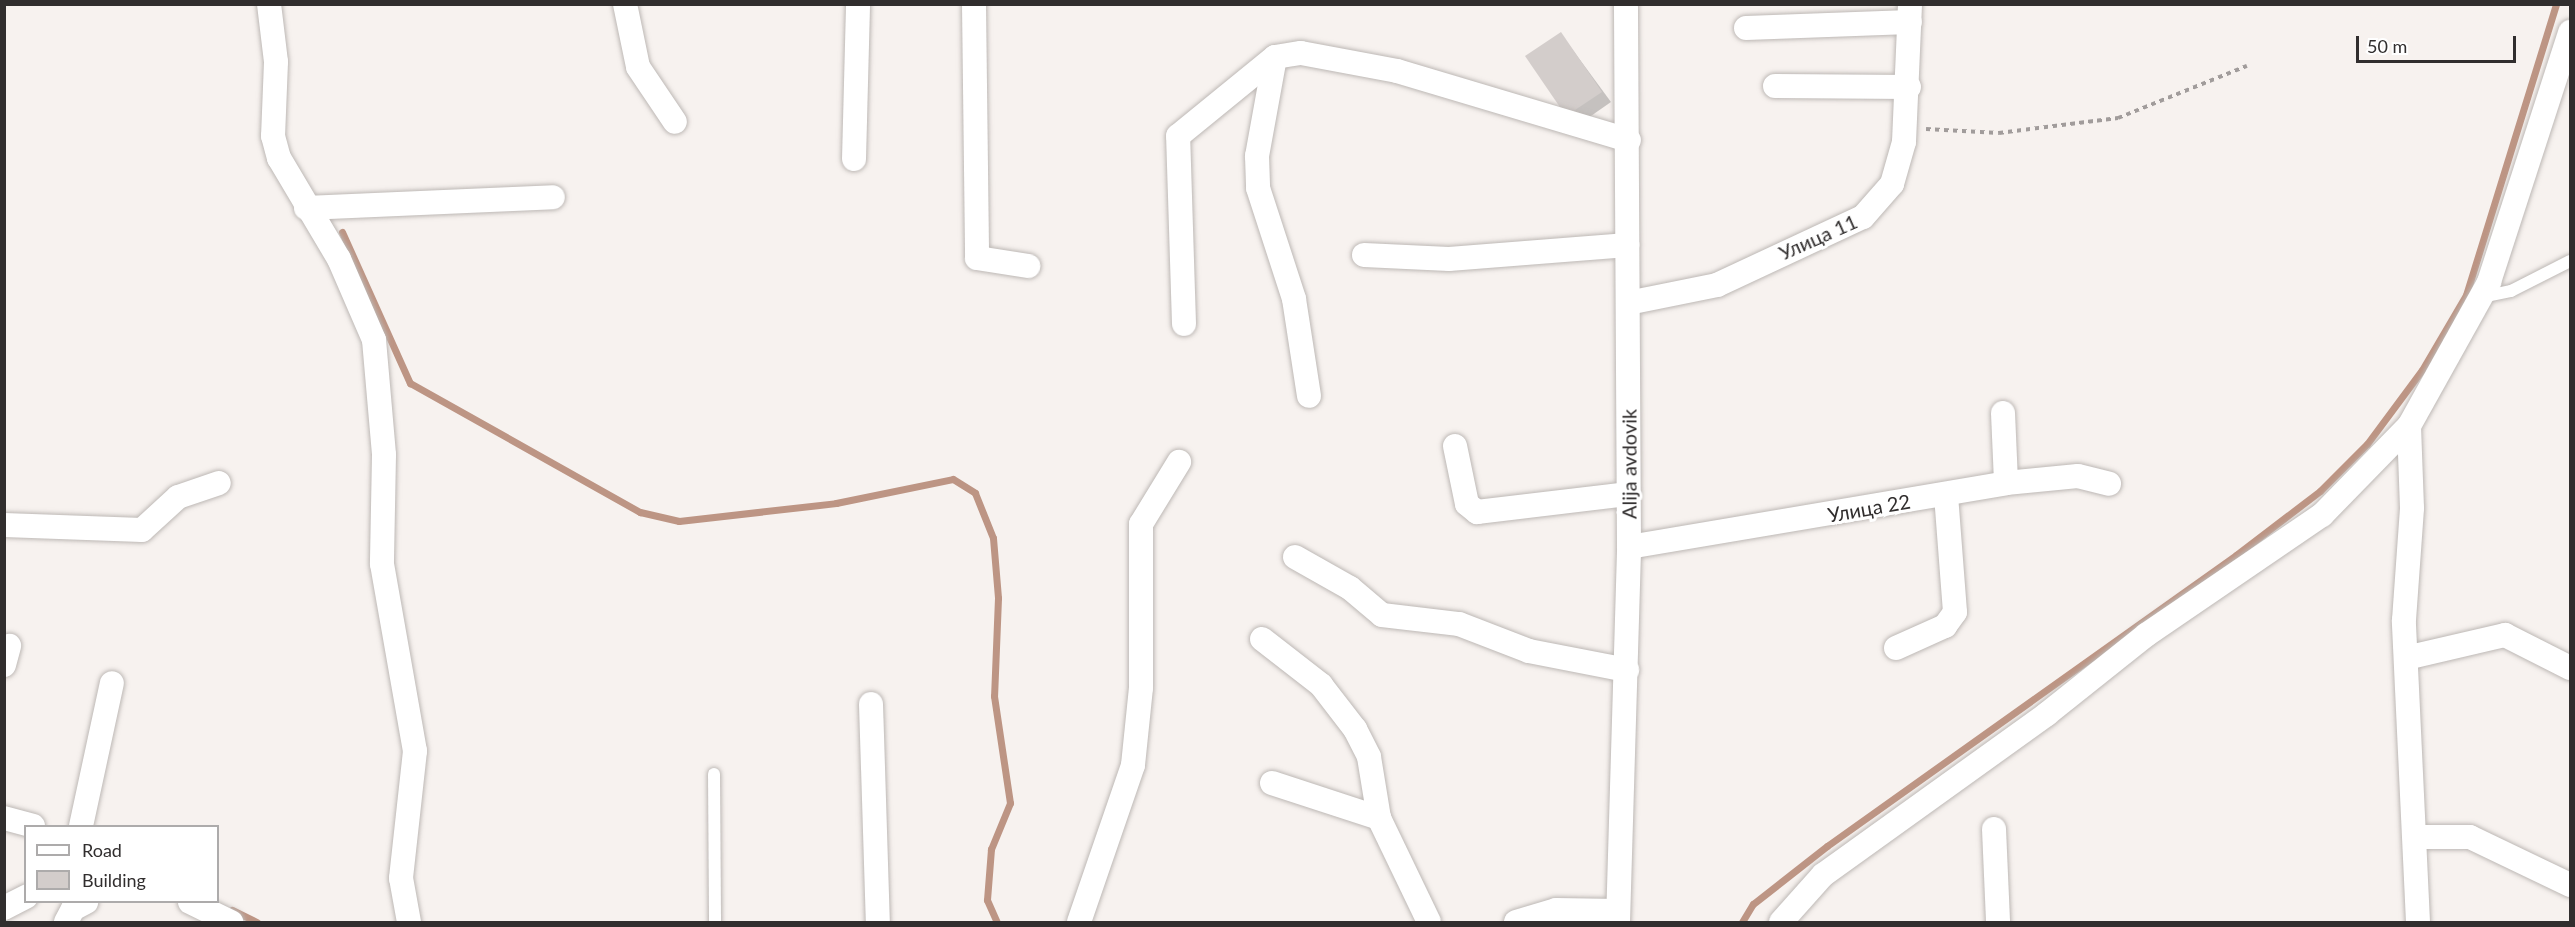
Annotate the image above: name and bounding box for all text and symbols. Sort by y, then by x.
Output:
scale bar [2359,24,2520,62]
text: 50 m [2367,35,2407,57]
street label: Улица 11 [1775,209,1861,265]
street label: Alija avdovik [1617,409,1641,519]
street label: Улица 22 [1826,489,1912,527]
legend [24,825,219,903]
text: Road [82,839,122,861]
text: Building [82,869,146,891]

